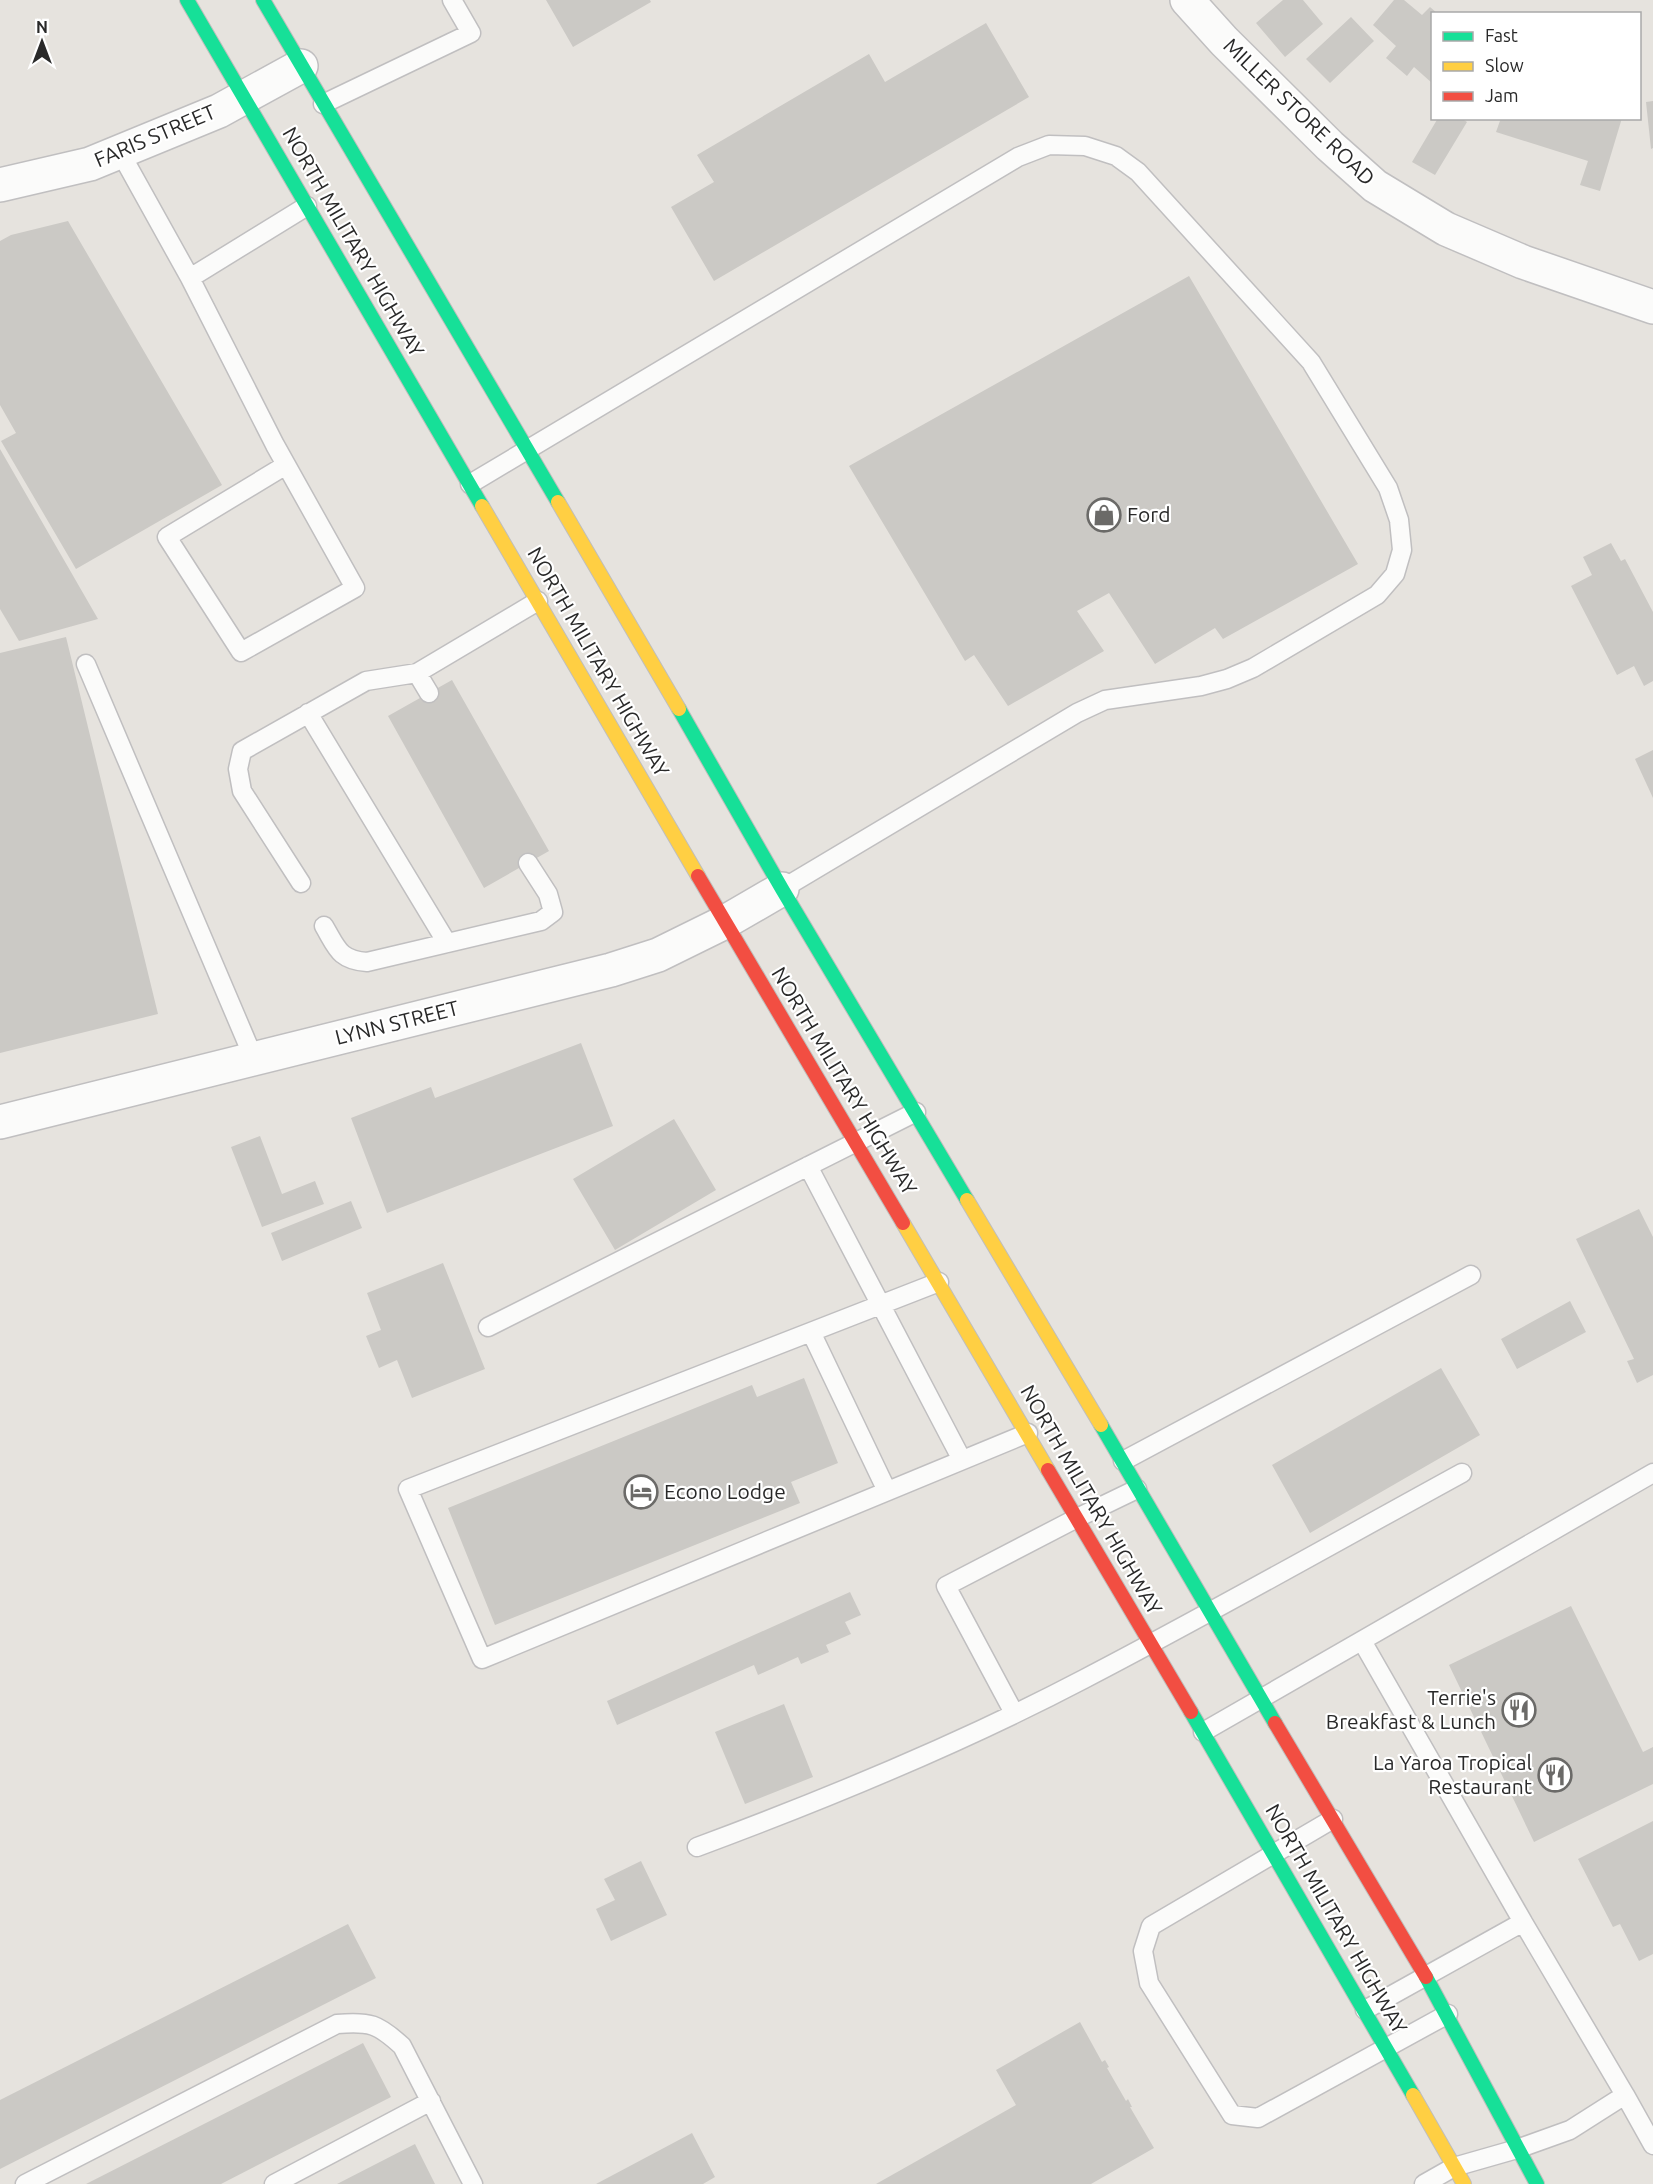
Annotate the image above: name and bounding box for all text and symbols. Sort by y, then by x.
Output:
north arrow [12,12,72,72]
legend [1431,12,1641,120]
text: N [36,18,48,36]
text: Fast [1485,25,1518,45]
street label: MILLER STORE ROAD [1219,33,1380,190]
text: Slow [1485,55,1524,75]
text: Jam [1485,85,1519,105]
street label: FARIS STREET [90,99,219,171]
street label: NORTH MILITARY HIGHWAY [278,122,430,361]
shop icon: Ford [1086,497,1122,533]
place label: Ford [1127,502,1171,526]
street label: NORTH MILITARY HIGHWAY [523,542,675,781]
street label: NORTH MILITARY HIGHWAY [767,962,922,1199]
street label: LYNN STREET [332,995,461,1049]
street label: NORTH MILITARY HIGHWAY [1016,1380,1168,1619]
hotel icon: Econo Lodge [623,1474,659,1510]
place label: Econo Lodge [664,1479,786,1503]
place label: Terrie's Breakfast & Lunch [1326,1685,1496,1733]
restaurant icon: Terrie's Breakfast & Lunch [1501,1692,1537,1728]
place label: La Yaroa Tropical Restaurant [1373,1750,1532,1798]
restaurant icon: La Yaroa Tropical Restaurant [1537,1757,1573,1793]
street label: NORTH MILITARY HIGHWAY [1261,1799,1413,2038]

